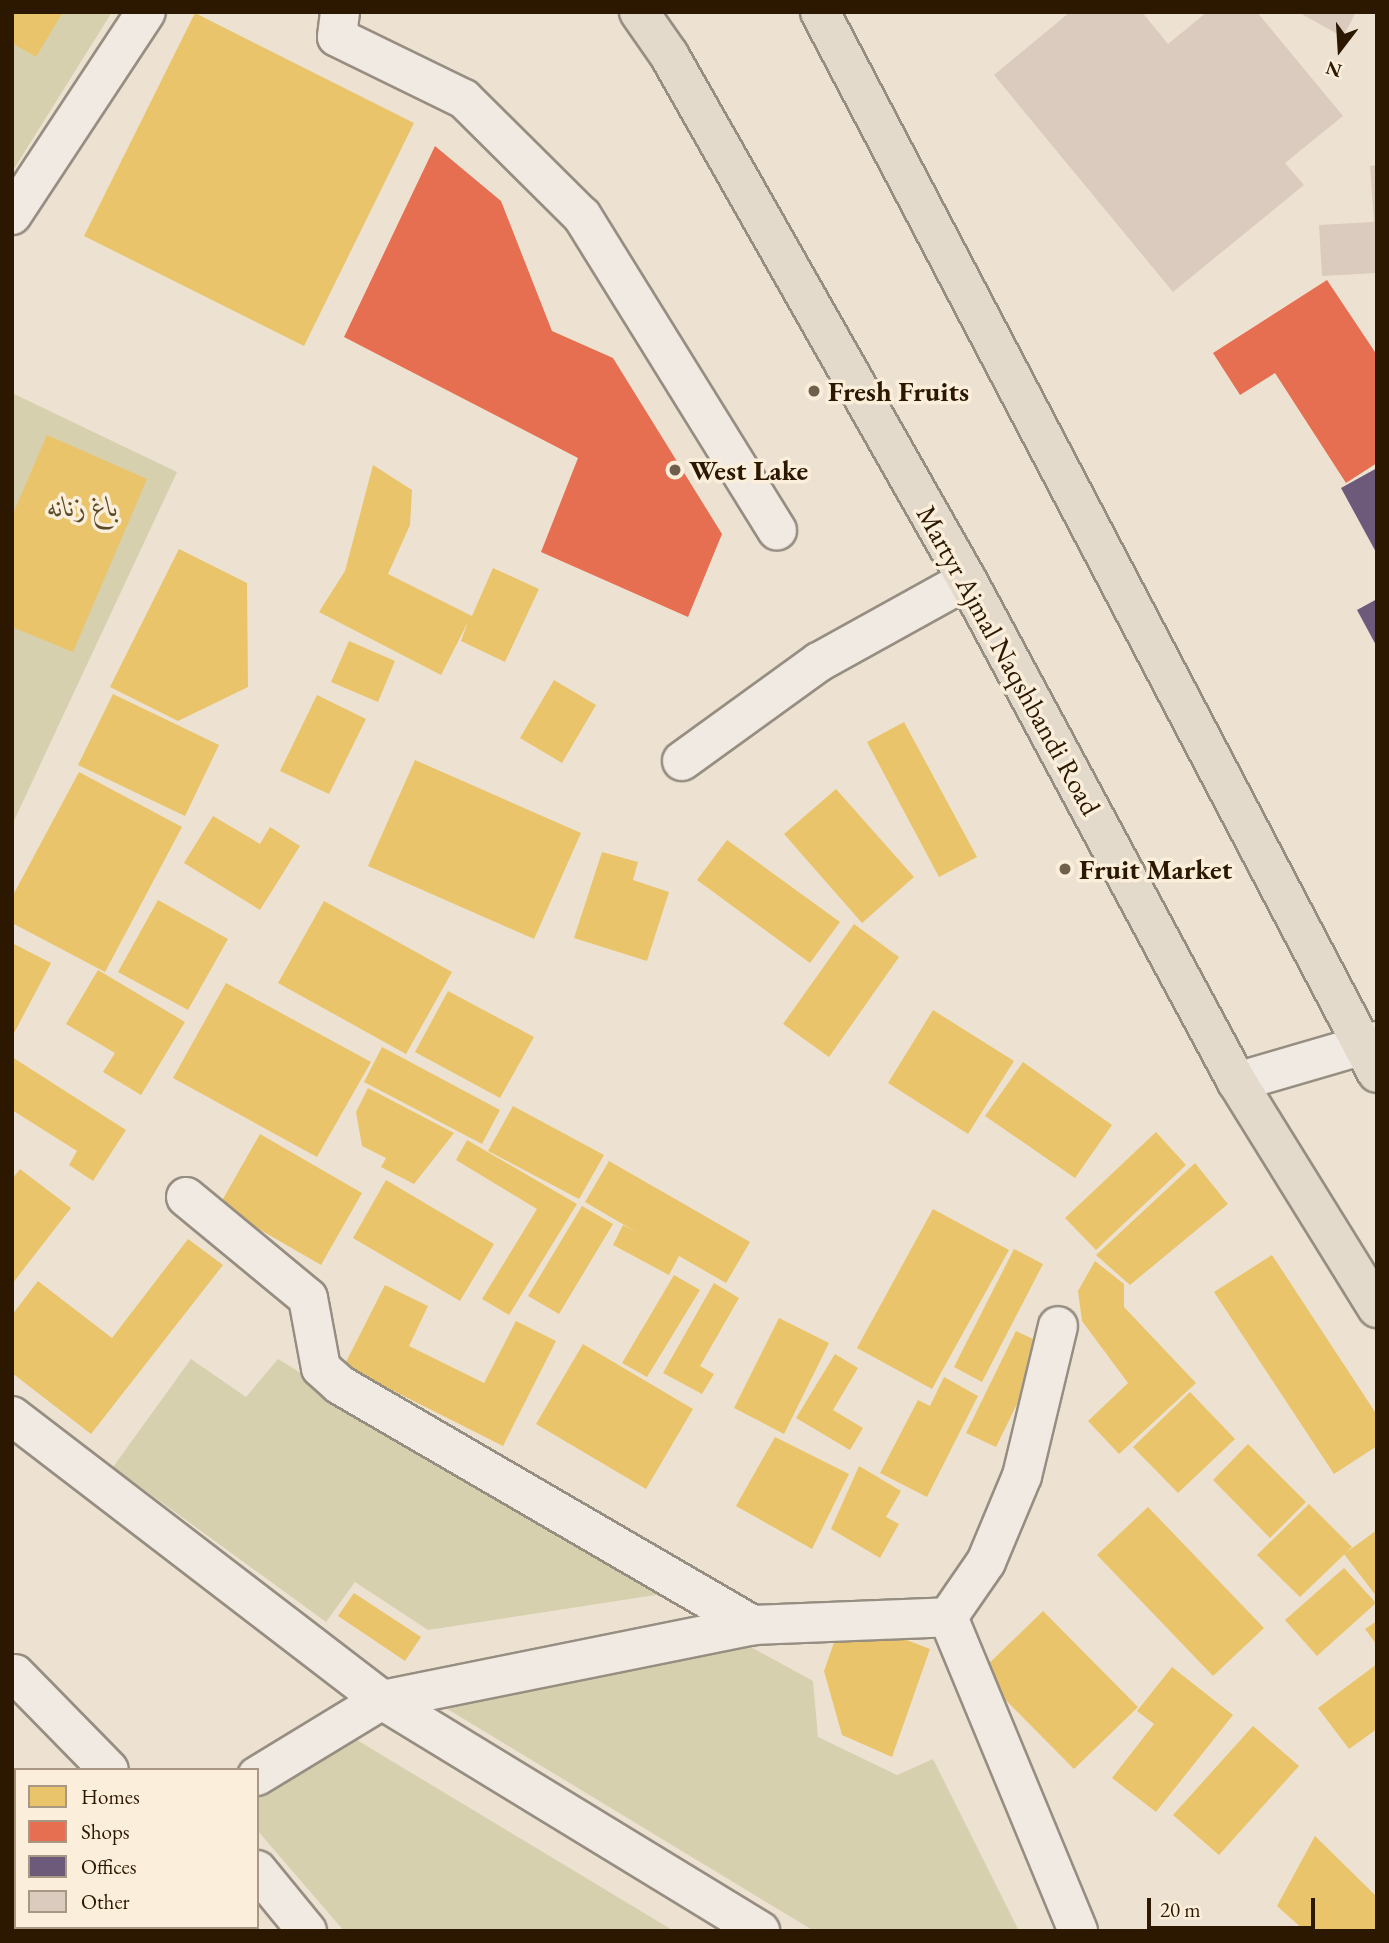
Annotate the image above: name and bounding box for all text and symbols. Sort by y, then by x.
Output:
north arrow [1305,14,1375,84]
text: N [1323,55,1345,84]
place label: Fresh Fruits [828,374,969,408]
marker: Fresh Fruits [806,383,822,399]
place label: West Lake [689,453,808,487]
marker: West Lake [667,462,683,478]
park label: باغ زنانه [47,489,119,523]
street label: Martyr Ajmal Naqshbandi Road [910,499,1108,821]
place label: Fruit Market [1079,852,1232,886]
marker: Fruit Market [1057,861,1073,877]
legend [14,1768,259,1929]
text: Homes [81,1783,140,1810]
text: Shops [81,1818,130,1845]
text: Offices [81,1853,136,1880]
scale bar [1151,1884,1319,1928]
text: Other [81,1888,130,1915]
text: 20 m [1160,1896,1201,1923]

